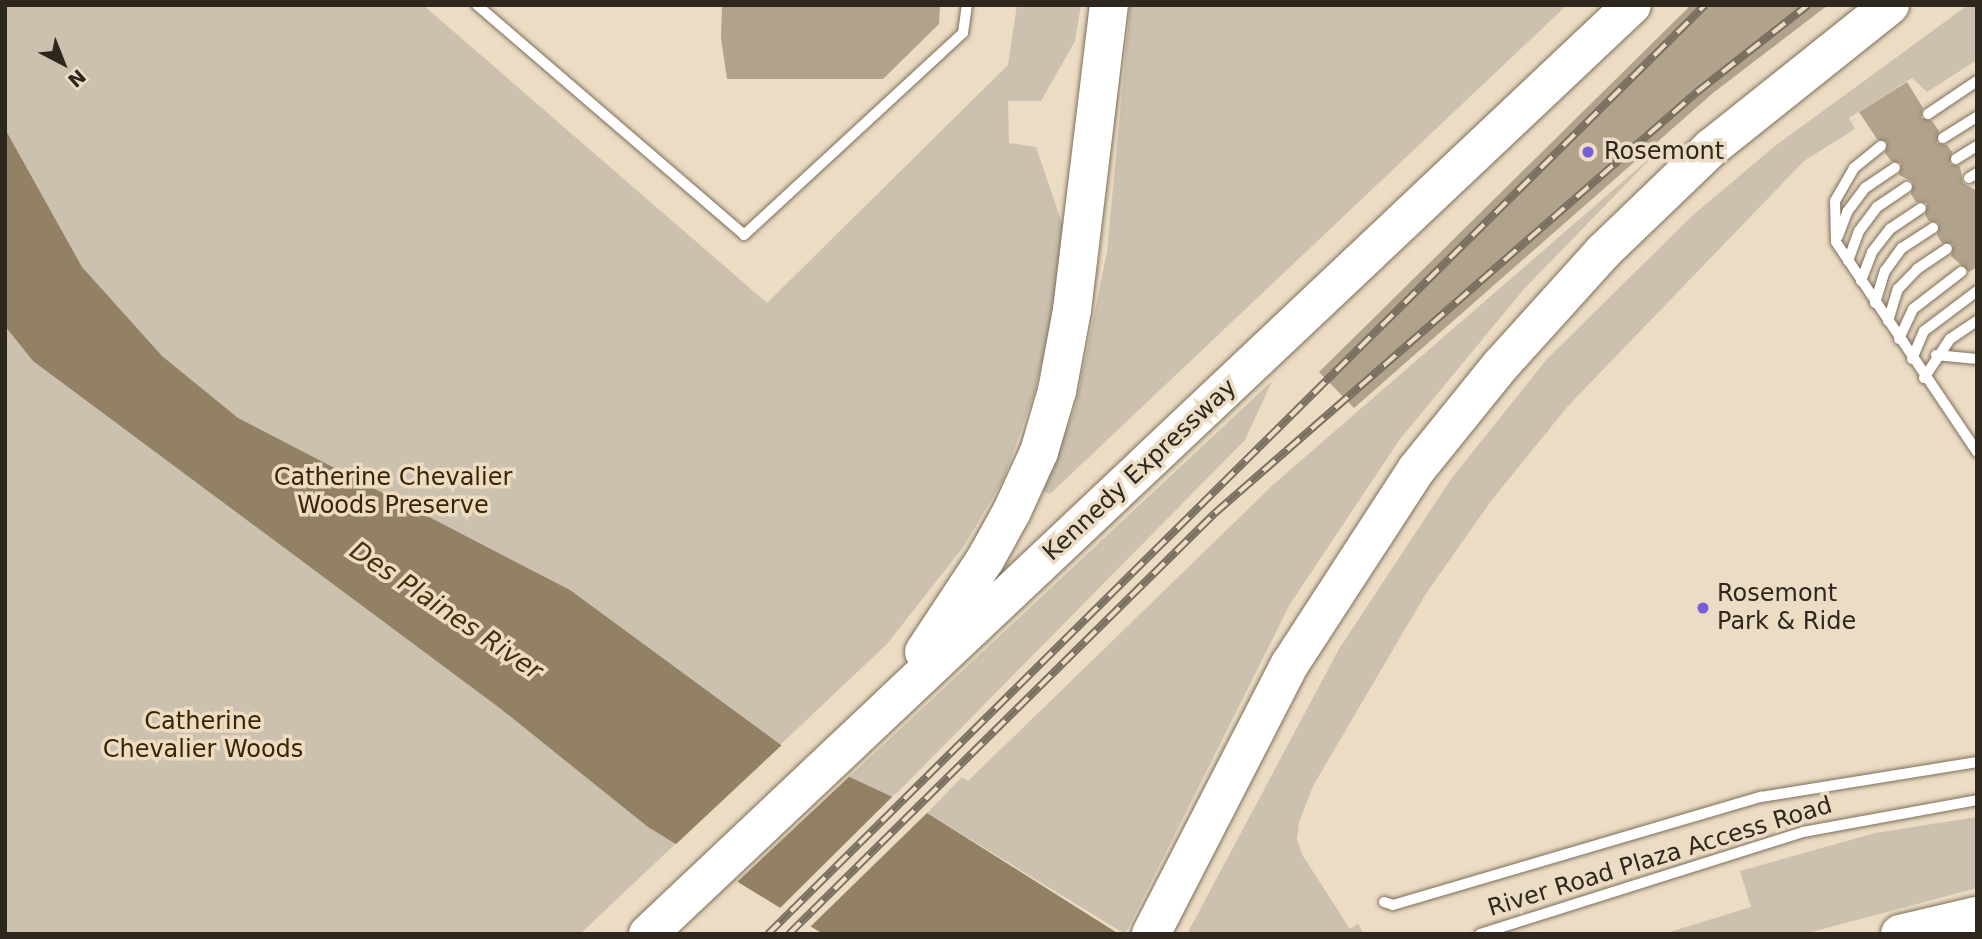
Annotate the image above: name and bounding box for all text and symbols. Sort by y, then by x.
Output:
north arrow [28,28,98,98]
text: N [64,65,90,92]
place label: Rosemont [1604,138,1724,166]
marker: Rosemont [1578,142,1598,162]
street label: Kennedy Expressway [1037,373,1243,567]
park label: Catherine Chevalier Woods Preserve [274,464,512,520]
water label: Des Plaines River [344,535,548,687]
place label: Rosemont Park & Ride [1717,580,1856,636]
marker: Rosemont Park & Ride [1695,600,1711,616]
park label: Catherine Chevalier Woods [103,708,303,764]
street label: River Road Plaza Access Road [1484,791,1836,923]

